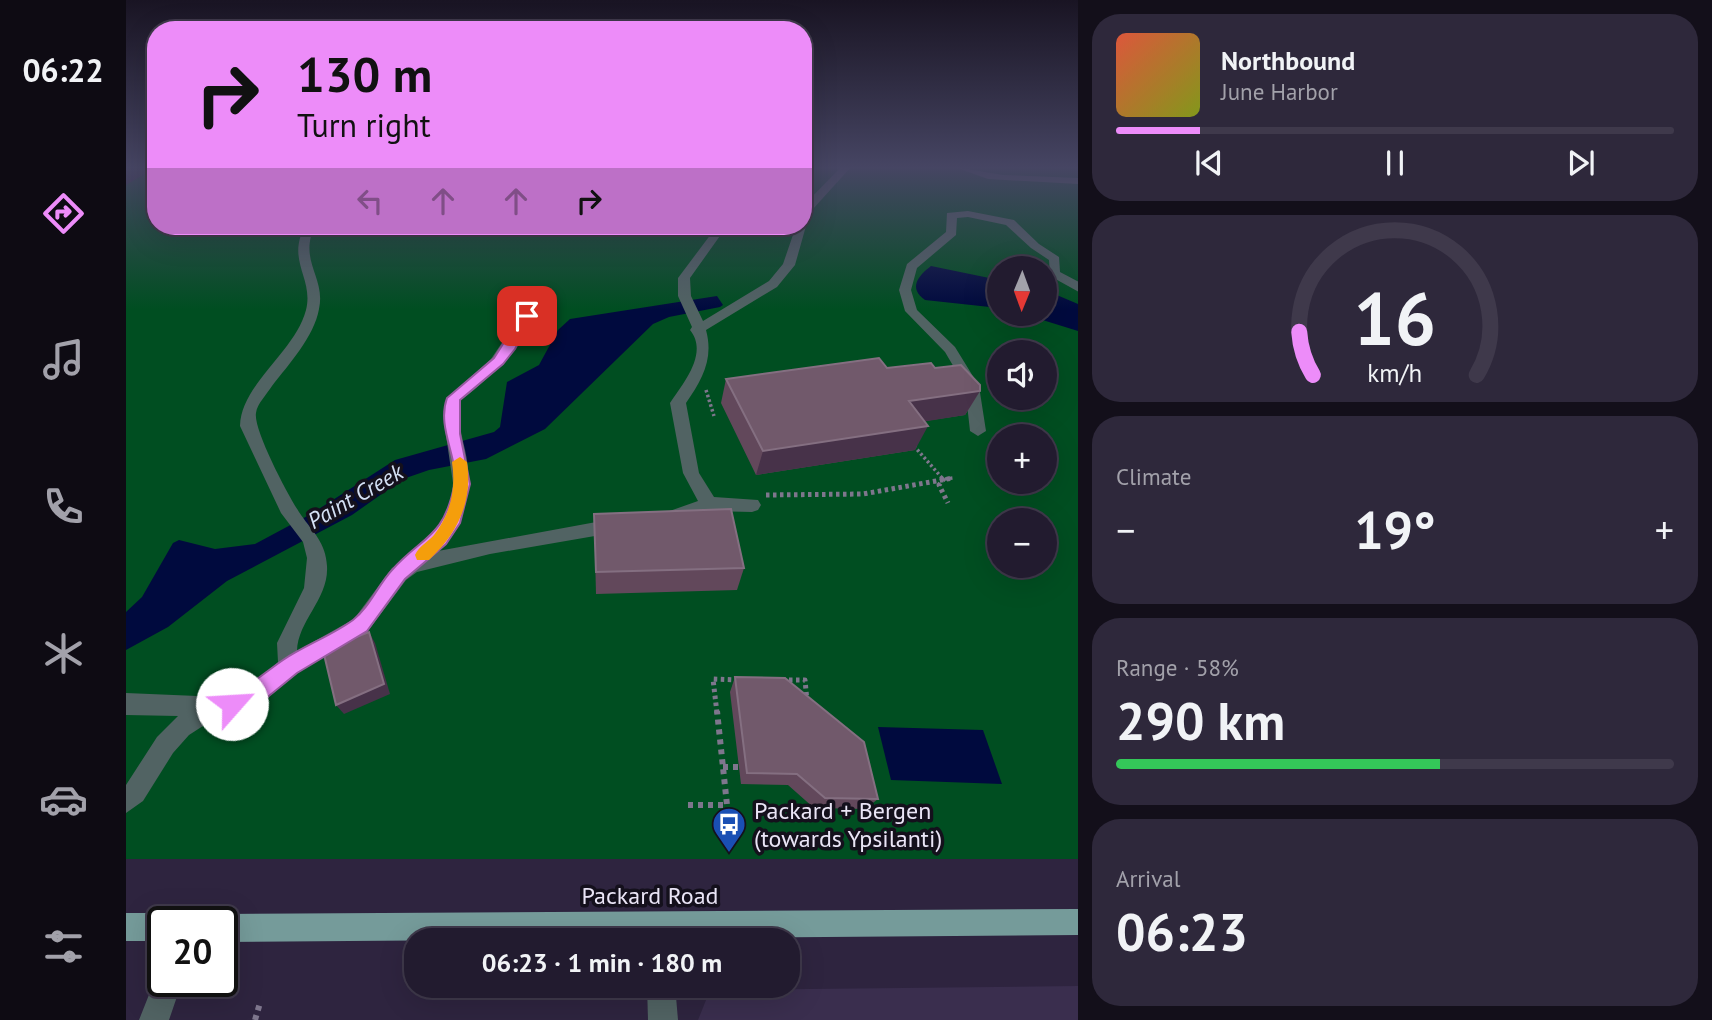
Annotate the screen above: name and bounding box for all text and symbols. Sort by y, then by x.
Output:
text: 130 m [297,42,432,106]
text: Northbound [1221,44,1355,77]
text: 06:22 [22,49,104,91]
icon: right [182,49,273,140]
text: June Harbor [1221,77,1338,106]
text: Turn right [297,104,431,146]
icon: previous [1190,144,1228,182]
icon: pause [1376,144,1414,182]
icon: next [1562,144,1600,182]
icon: left [351,182,389,220]
icon: ahead [424,182,462,220]
icon: ahead [497,182,535,220]
icon: right [570,182,608,220]
icon: directions [39,189,88,238]
north arrow [987,256,1057,326]
map controls [987,256,1057,578]
text: 16 [1354,271,1436,365]
pin [497,286,557,346]
icon: arrive [508,297,546,335]
icon: music [39,335,88,384]
button: sound [987,340,1057,410]
text: km/h [1368,357,1422,389]
button: + [987,424,1057,494]
water label: Paint Creek [302,456,409,535]
text: Climate [1116,462,1191,491]
icon: phone [39,482,88,531]
text: 19° [1354,496,1436,563]
text: − [1116,505,1135,554]
text: + [1655,505,1674,554]
button: − [987,508,1057,578]
icon: climate [39,629,88,678]
text: Range · 58% [1116,653,1239,682]
position arrow [195,667,269,741]
text: 290 km [1116,687,1285,754]
icon: car [39,775,88,824]
place label: Packard + Bergen (towards Ypsilanti) [754,795,942,854]
bus stop icon: Packard + Bergen (towards Ypsilanti) [710,805,748,854]
text: Arrival [1116,864,1180,893]
street label: Packard Road [582,880,719,911]
text: 06:23 [1116,898,1248,965]
speed limit sign: 20 [147,906,238,997]
icon: filters [39,922,88,971]
text: 06:23 · 1 min · 180 m [482,946,722,979]

